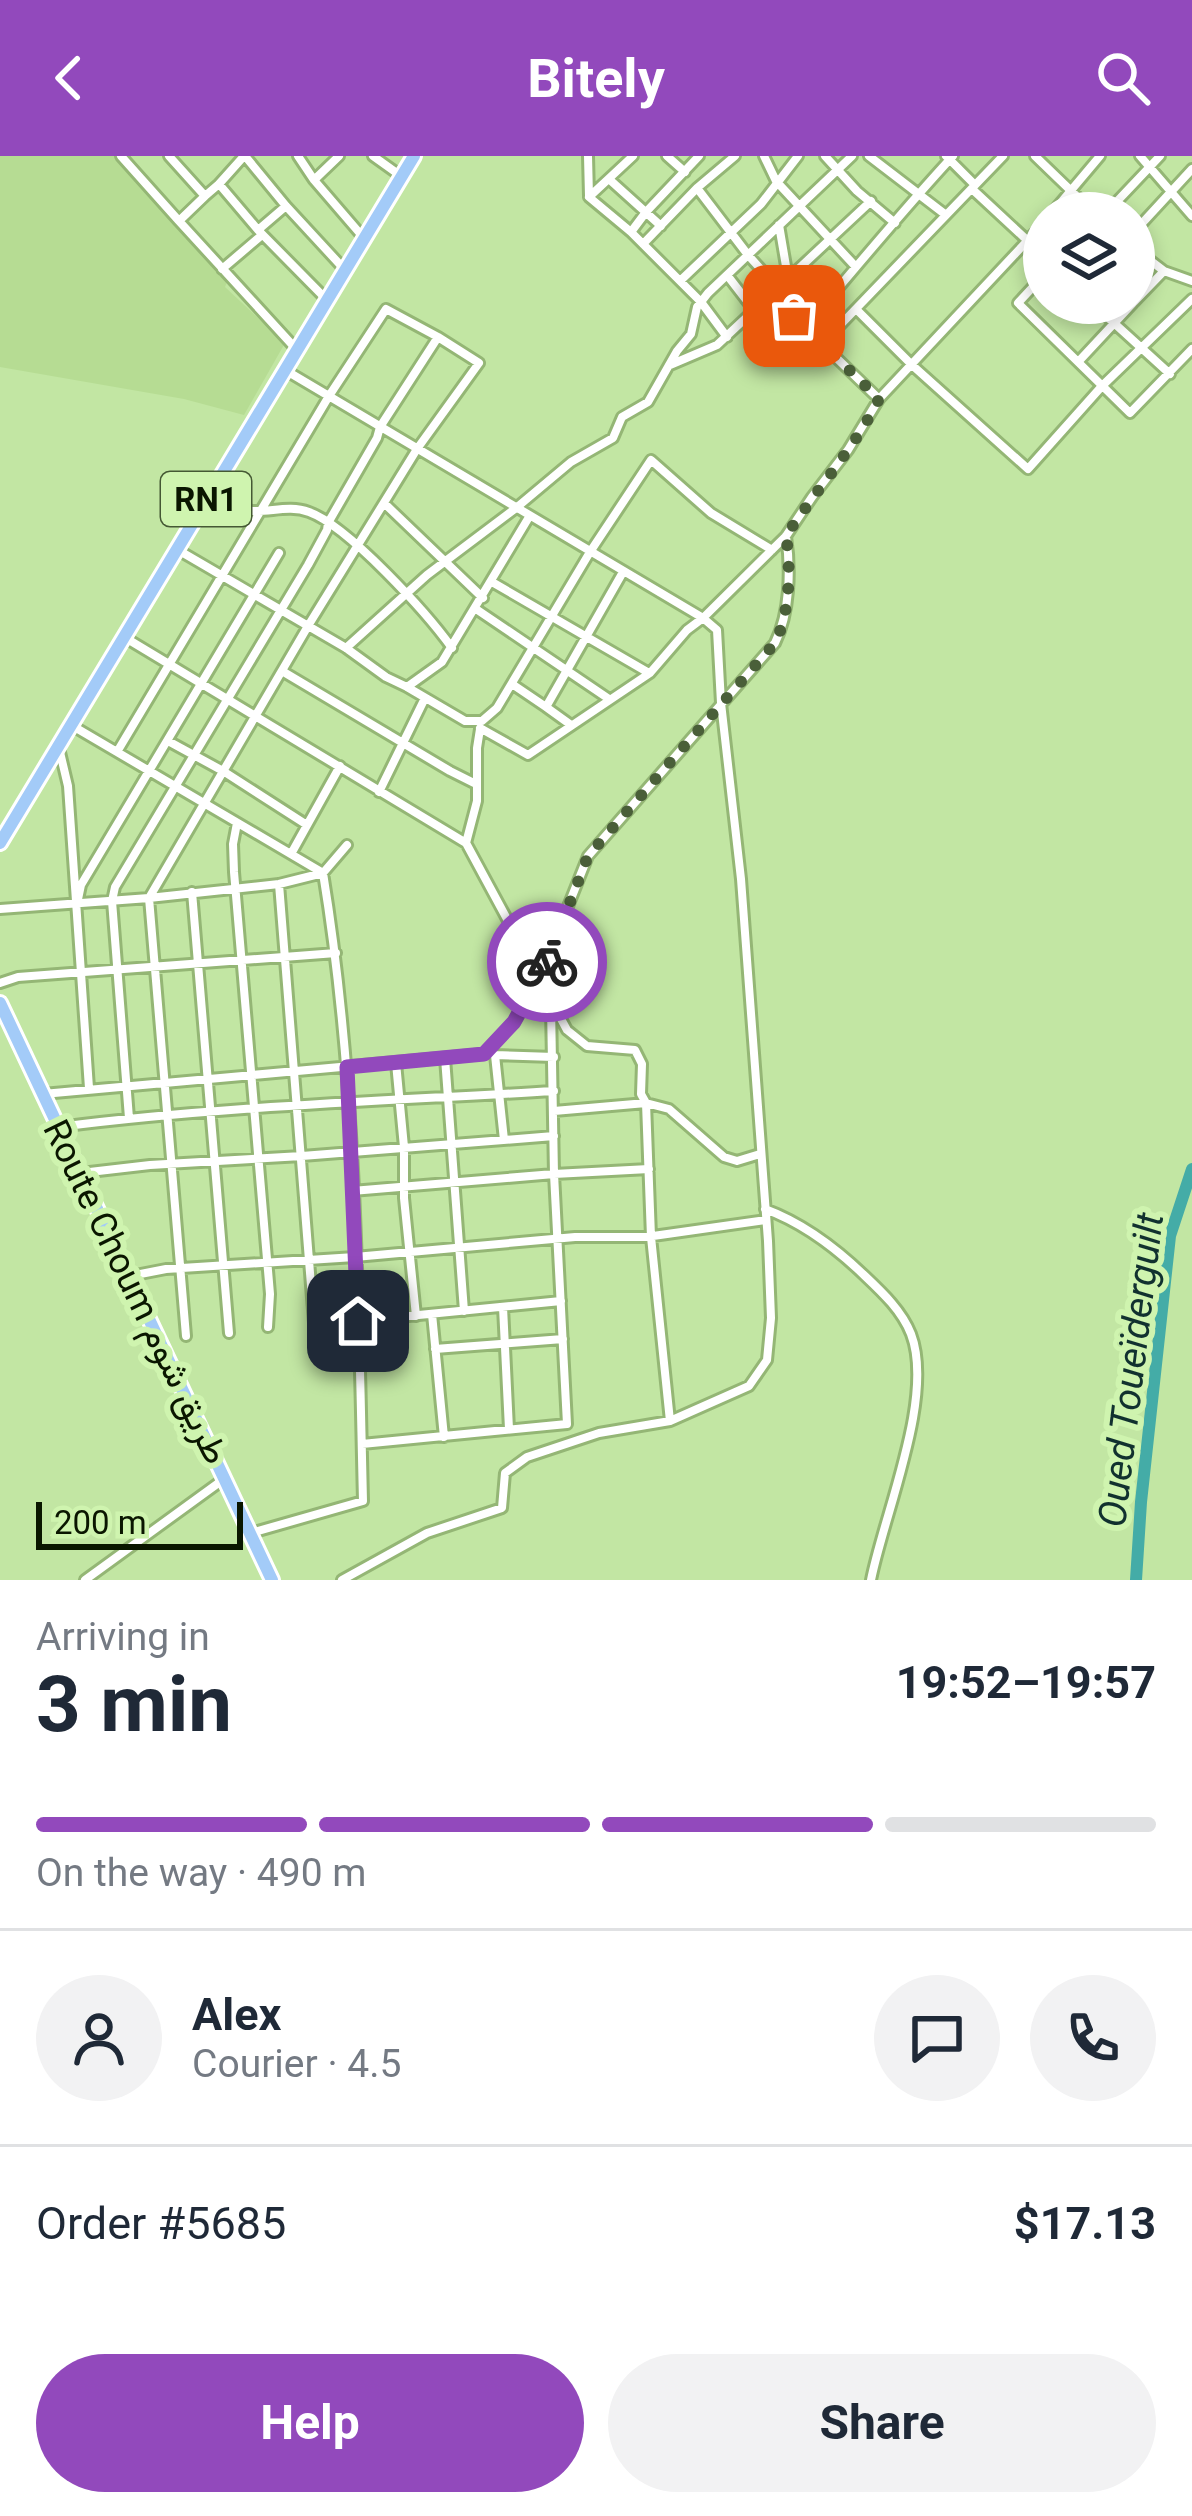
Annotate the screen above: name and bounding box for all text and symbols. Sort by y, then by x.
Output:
icon: back [36,45,102,111]
icon: search [1090,45,1156,111]
text: Bitely [527,47,665,110]
map controls [1023,192,1155,324]
button: layers [1023,192,1155,324]
pin [743,265,845,367]
icon: bag [761,283,827,349]
road number: RN1 [161,472,251,526]
courier [487,902,607,1022]
icon: bike [514,929,580,995]
street label: Route Choum طريق شوم [33,1113,238,1472]
water label: Oued Toueïderguilt [1089,1210,1173,1530]
pin [307,1270,409,1372]
icon: home [325,1288,391,1354]
scale bar [36,1496,243,1549]
text: 200 m [54,1503,147,1542]
text: Arriving in [36,1614,210,1660]
text: 19:52–19:57 [896,1656,1156,1709]
text: 3 min [36,1659,232,1750]
text: On the way · 490 m [36,1850,367,1896]
button: person [36,1975,162,2101]
button: chat [874,1975,1000,2101]
button: phone [1030,1975,1156,2101]
text: Alex [192,1988,281,2041]
text: Courier · 4.5 [192,2041,401,2087]
text: Order #5685 [36,2197,286,2250]
text: $17.13 [1014,2197,1156,2250]
button: Help [36,2354,584,2492]
button: Share [608,2354,1156,2492]

